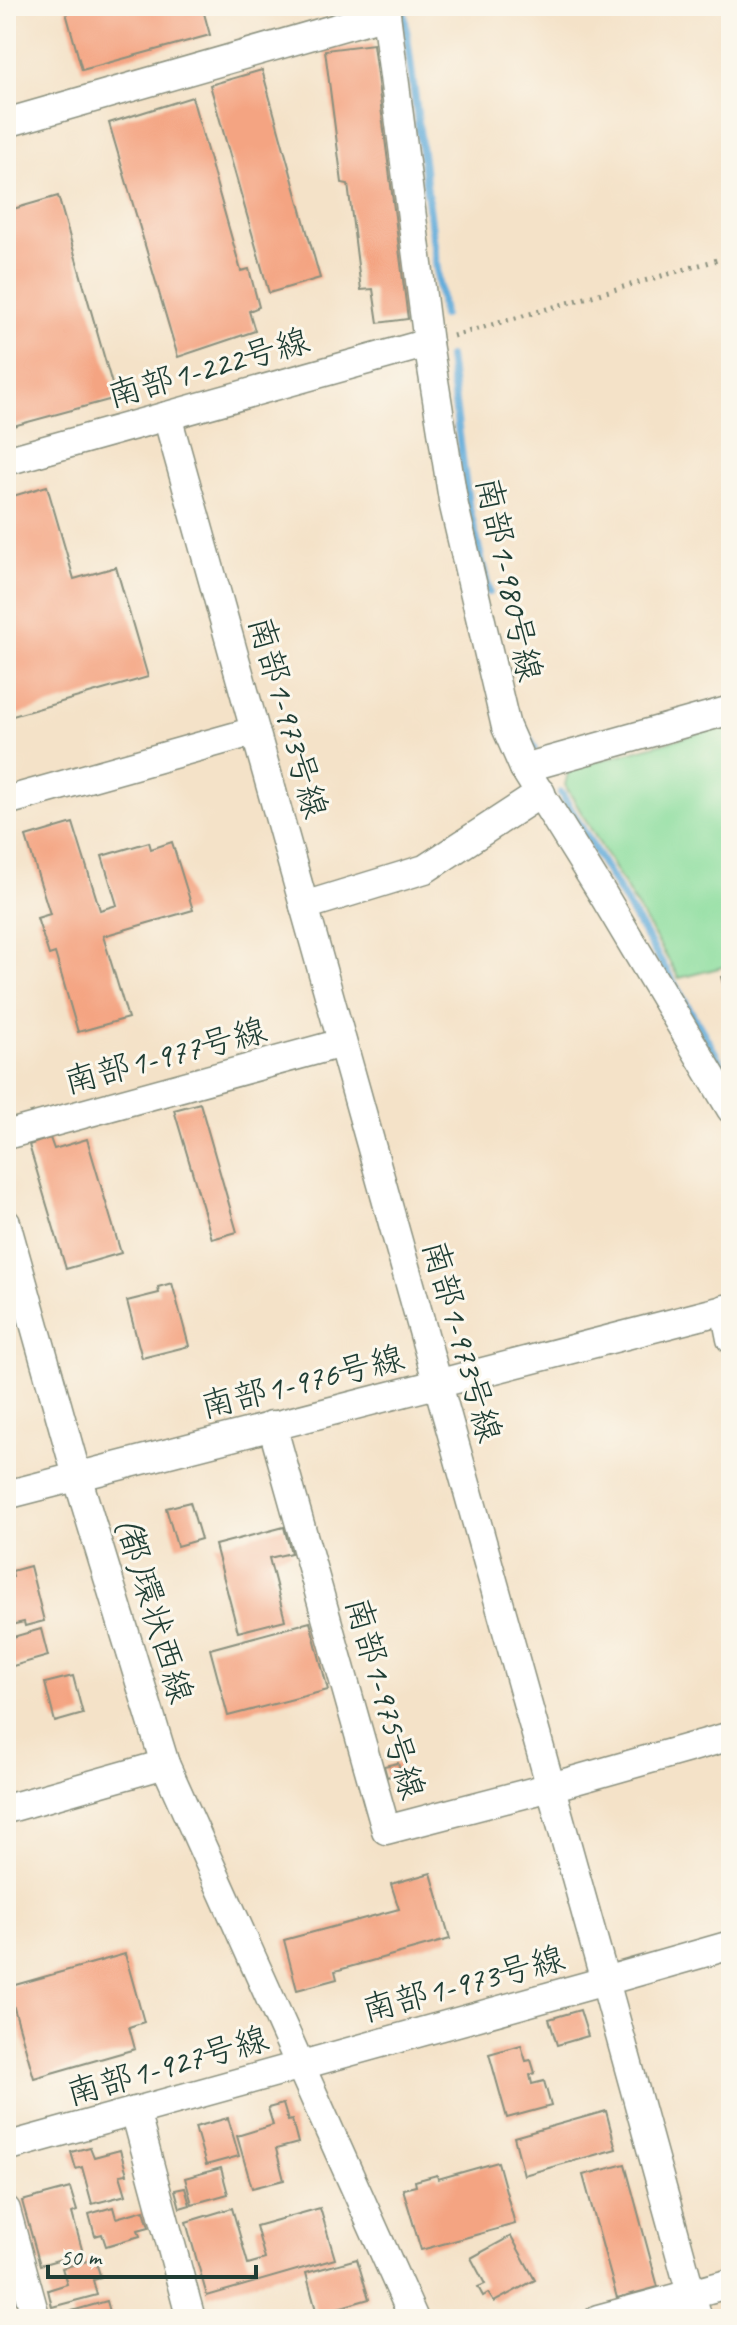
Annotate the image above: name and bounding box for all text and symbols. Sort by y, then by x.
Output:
street label: 南部1-222号線 [102,318,314,417]
street label: 南部1-980号線 [467,473,552,685]
street label: 南部1-973号線 [239,611,338,823]
street label: 南部1-977号線 [59,1008,271,1103]
street label: 南部1-973号線 [413,1235,512,1447]
street label: 南部1-976号線 [196,1335,408,1428]
street label: (都)環状西線 [106,1512,203,1708]
street label: 南部1-975号線 [336,1592,435,1804]
street label: 南部1-973号線 [357,1936,569,2031]
street label: 南部1-927号線 [61,2016,273,2115]
scale bar [48,2229,256,2279]
text: 50 m [60,2242,103,2272]

